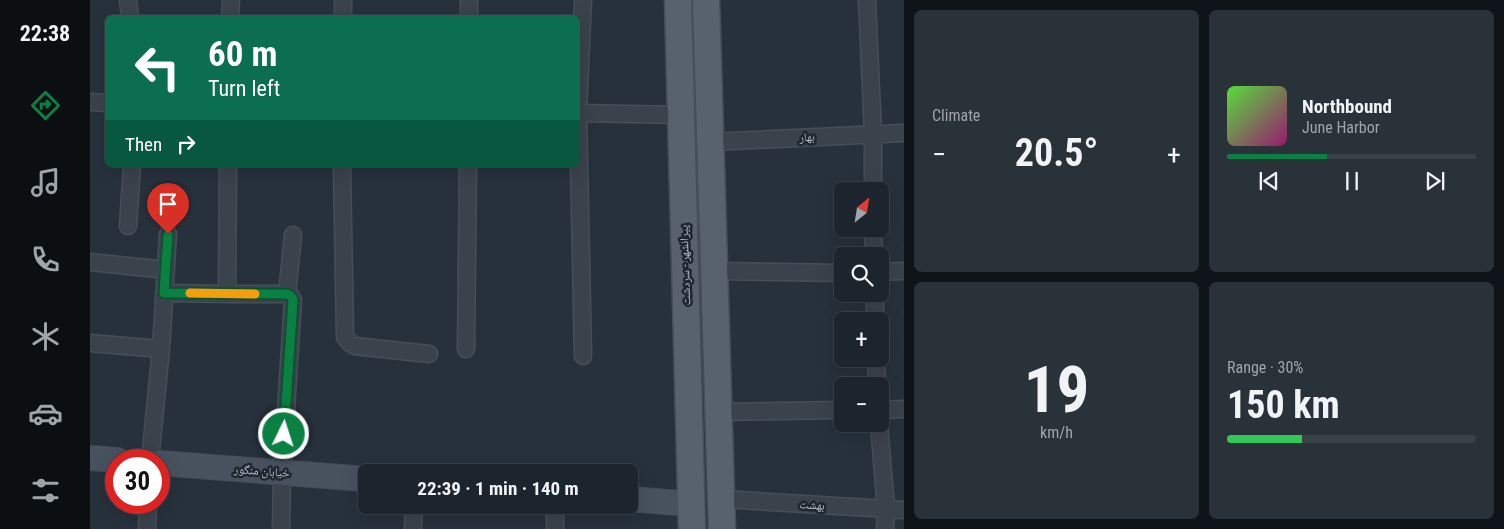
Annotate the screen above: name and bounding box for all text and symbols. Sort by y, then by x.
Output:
text: 22:38 [20,21,70,46]
text: 60 m [208,34,277,75]
icon: left [125,35,190,100]
text: Turn left [208,76,280,101]
icon: directions [28,88,63,123]
text: Northbound [1302,95,1392,118]
text: Climate [932,106,980,125]
text: June Harbor [1302,118,1380,137]
icon: right [172,130,200,158]
street label: بهار [798,130,815,145]
text: 20.5° [1015,131,1098,175]
text: Then [125,133,162,156]
text: − [932,138,946,171]
text: + [1167,138,1181,171]
icon: music [28,165,63,200]
icon: previous [1255,167,1283,195]
icon: pause [1338,167,1366,195]
icon: next [1421,167,1449,195]
north arrow [834,182,889,238]
map controls [834,182,889,432]
pin [147,183,189,234]
icon: arrive [154,190,182,218]
street label: پیرانشهر - سردشت [677,224,694,306]
icon: phone [28,242,63,277]
button: search [834,247,889,302]
button: + [834,312,889,367]
icon: climate [28,319,63,354]
text: 19 [1024,352,1089,428]
text: Range · 30% [1227,358,1303,377]
button: − [834,377,889,432]
text: 150 km [1227,383,1340,427]
icon: car [28,396,63,431]
position arrow [257,407,309,459]
text: km/h [1040,423,1073,442]
speed limit sign: 30 [105,449,170,514]
street label: خیابان منگور [233,462,291,480]
icon: filters [28,473,63,508]
text: 22:39 · 1 min · 140 m [417,477,579,500]
street label: بهشت [799,497,825,513]

